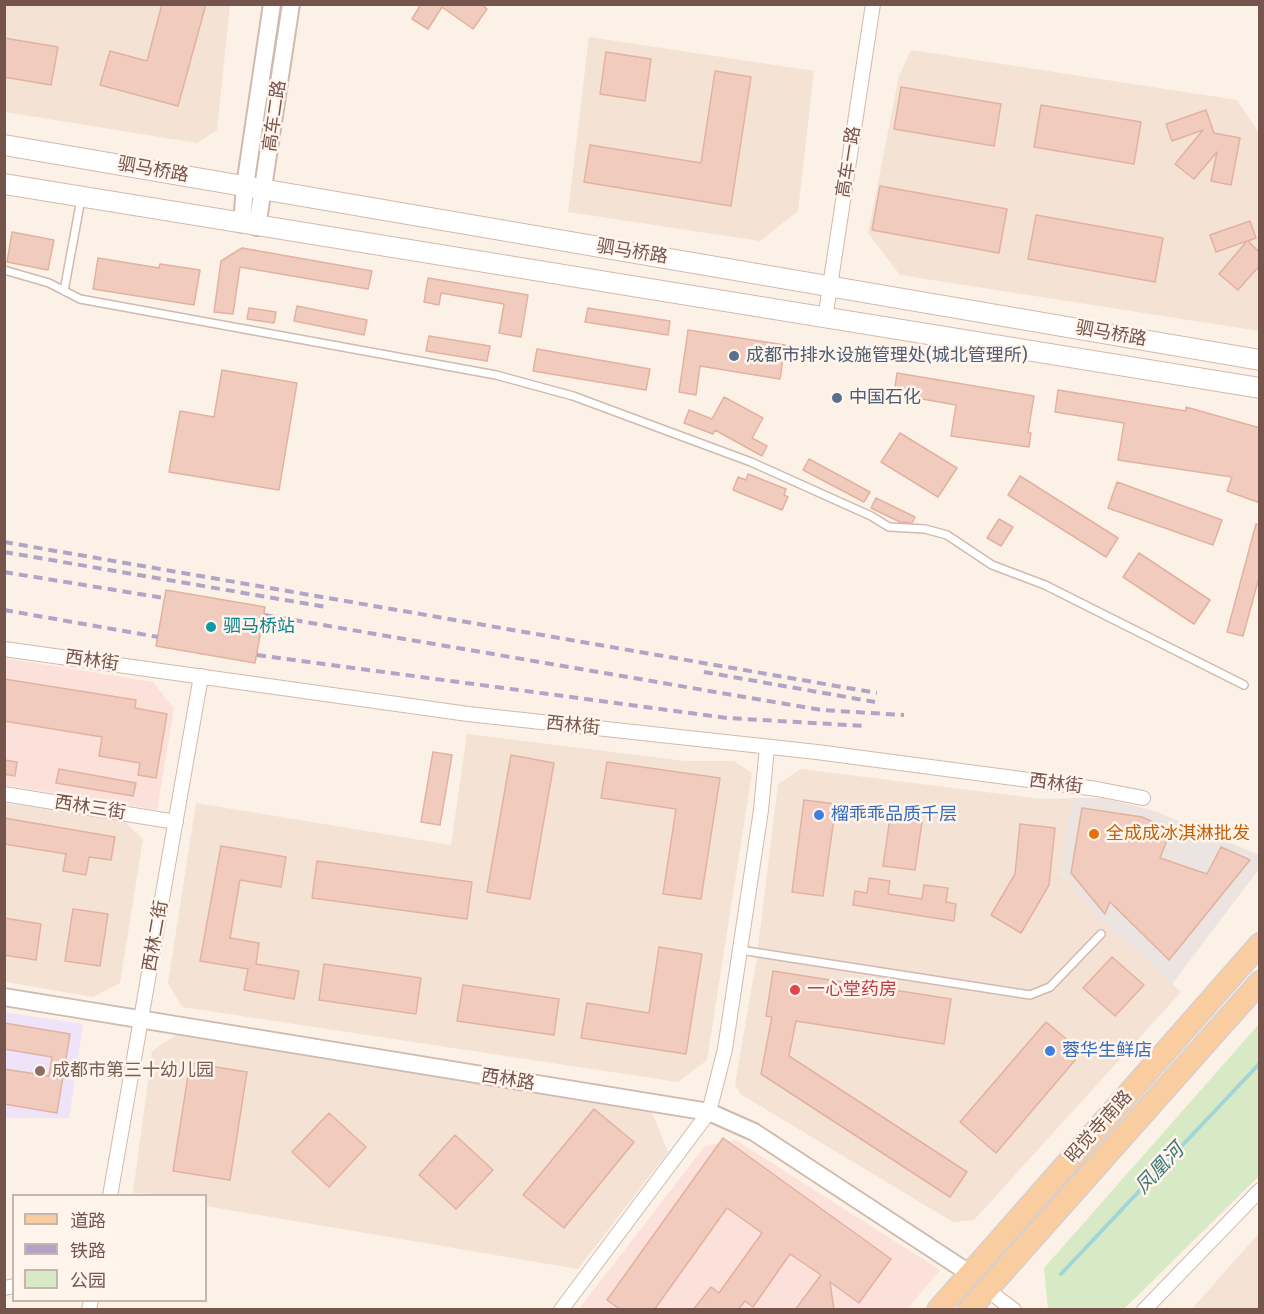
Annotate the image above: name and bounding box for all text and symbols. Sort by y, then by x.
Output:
street label: 高车二路 [259,79,291,153]
street label: 高车一路 [833,125,865,199]
street label: 驷马桥路 [116,153,190,187]
street label: 驷马桥路 [595,236,669,268]
street label: 驷马桥路 [1074,317,1148,351]
place label: 成都市排水设施管理处(城北管理所) [746,345,1028,367]
marker: 成都市排水设施管理处(城北管理所) [727,349,741,363]
place label: 中国石化 [849,387,921,409]
marker: 中国石化 [830,391,844,405]
place label: 驷马桥站 [223,616,295,638]
marker: 驷马桥站 [204,620,218,634]
street label: 西林街 [64,647,120,675]
street label: 西林街 [545,712,601,740]
street label: 西林街 [1028,770,1084,798]
street label: 西林三街 [53,792,127,824]
place label: 榴乖乖品质千层 [831,804,957,826]
marker: 榴乖乖品质千层 [812,808,826,822]
place label: 全成成冰淇淋批发 [1106,823,1250,845]
marker: 全成成冰淇淋批发 [1087,827,1101,841]
street label: 西林二街 [139,899,173,973]
place label: 一心堂药房 [807,979,897,1001]
marker: 一心堂药房 [788,983,802,997]
place label: 蓉华生鲜店 [1062,1040,1152,1062]
marker: 蓉华生鲜店 [1043,1044,1057,1058]
place label: 成都市第三十幼儿园 [52,1060,214,1082]
marker: 成都市第三十幼儿园 [33,1064,47,1078]
street label: 西林路 [480,1065,536,1095]
street label: 昭觉寺南路 [1061,1086,1137,1168]
water label: 凤凰河 [1131,1139,1189,1199]
legend [12,1194,207,1302]
text: 道路 [70,1210,106,1232]
text: 铁路 [70,1240,106,1262]
text: 公园 [70,1270,106,1292]

